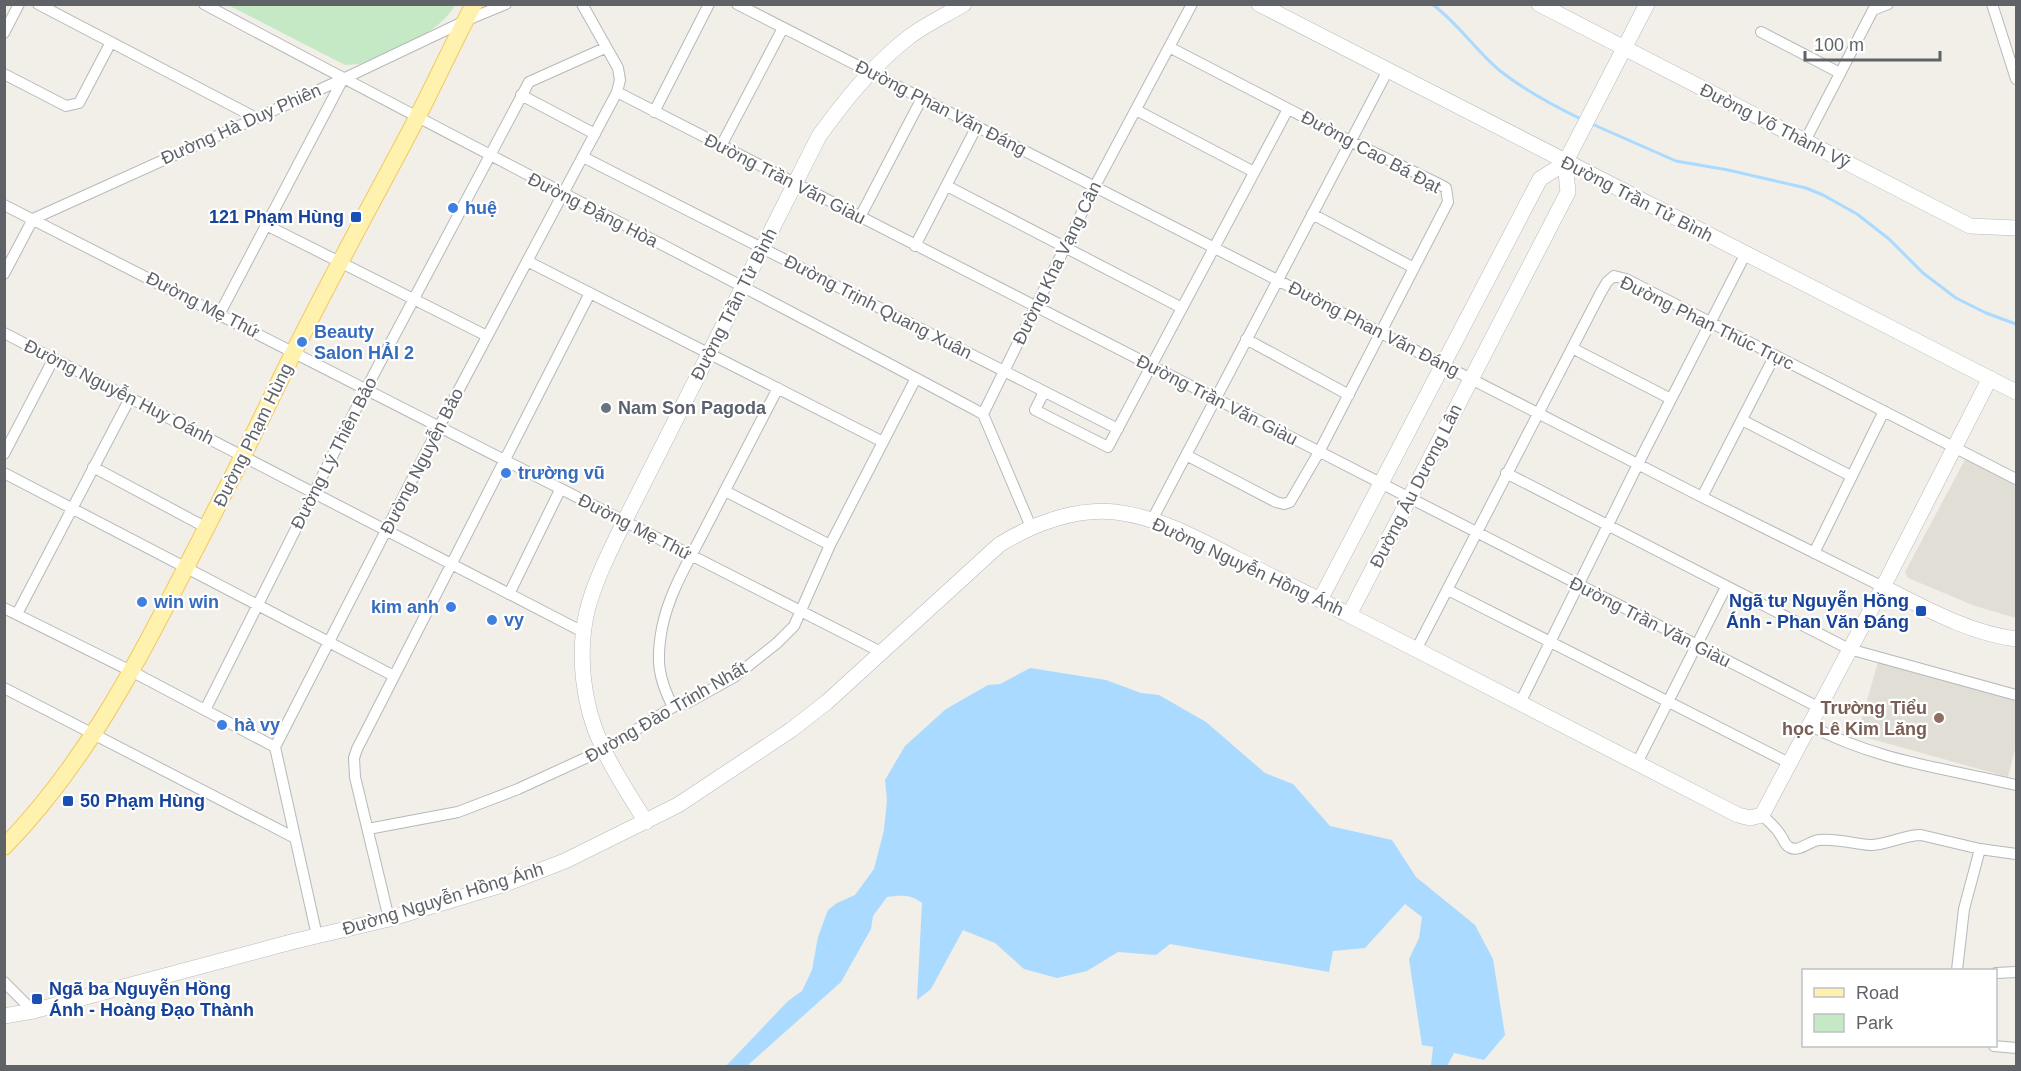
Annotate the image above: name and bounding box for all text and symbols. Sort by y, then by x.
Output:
scale bar [1805,24,1940,62]
text: 100 m [1814,35,1864,55]
street label: Đường Phan Văn Đáng [852,56,1030,160]
street label: Đường Võ Thành Vỹ [1697,79,1853,173]
street label: Đường Hà Duy Phiên [158,80,324,168]
street label: Đường Cao Bá Đạt [1298,107,1444,197]
street label: Đường Trần Văn Giàu [701,130,869,228]
street label: Đường Trần Tử Bình [1558,152,1716,246]
street label: Đường Đặng Hòa [525,169,662,252]
street label: Đường Kha Vạng Cân [1009,178,1105,348]
place label: huệ [465,198,497,218]
marker: huệ [446,201,460,215]
place label: 121 Phạm Hùng [209,207,344,227]
marker: 121 Phạm Hùng [349,210,363,224]
street label: Đường Trần Tử Bình [687,225,781,383]
street label: Đường Trịnh Quang Xuân [781,251,975,363]
street label: Đường Mẹ Thứ [143,268,263,342]
street label: Đường Phan Thúc Trực [1617,272,1797,374]
street label: Đường Phan Văn Đáng [1285,277,1463,381]
place label: Beauty Salon HẢI 2 [314,322,414,363]
street label: Đường Nguyễn Huy Oánh [21,335,218,449]
marker: Beauty Salon HẢI 2 [295,335,309,349]
street label: Đường Trần Văn Giàu [1133,351,1301,449]
street label: Đường Phạm Hùng [210,360,296,510]
street label: Đường Lý Thiên Bảo [287,374,381,532]
street label: Đường Nguyễn Bảo [376,384,467,537]
place label: Nam Son Pagoda [618,398,767,418]
marker: Nam Son Pagoda [599,401,613,415]
street label: Đường Âu Dương Lân [1366,401,1466,571]
place label: trường vũ [518,463,605,483]
marker: trường vũ [499,466,513,480]
street label: Đường Mẹ Thứ [575,490,695,564]
street label: Đường Nguyễn Hồng Ánh [1149,513,1347,620]
street label: Đường Trần Văn Giàu [1566,573,1734,671]
place label: Ngã tư Nguyễn Hồng Ánh - Phan Văn Đáng [1726,590,1909,632]
place label: win win [153,592,219,612]
marker: win win [135,595,149,609]
place label: kim anh [371,597,439,617]
marker: kim anh [444,600,458,614]
marker: Ngã tư Nguyễn Hồng Ánh - Phan Văn Đáng [1914,604,1928,618]
place label: vy [504,610,524,630]
marker: vy [485,613,499,627]
street label: Đường Đào Trinh Nhất [582,658,750,766]
place label: Trường Tiểu học Lê Kim Lăng [1782,698,1927,739]
marker: Trường Tiểu học Lê Kim Lăng [1932,711,1946,725]
place label: hà vy [234,715,280,735]
marker: hà vy [215,718,229,732]
place label: 50 Phạm Hùng [80,791,205,811]
marker: 50 Phạm Hùng [61,794,75,808]
street label: Đường Nguyễn Hồng Ánh [340,858,546,939]
legend [1802,969,1997,1047]
place label: Ngã ba Nguyễn Hồng Ánh - Hoàng Đạo Thành [49,978,254,1020]
text: Road [1856,983,1899,1003]
marker: Ngã ba Nguyễn Hồng Ánh - Hoàng Đạo Thành [30,992,44,1006]
text: Park [1856,1013,1894,1033]

